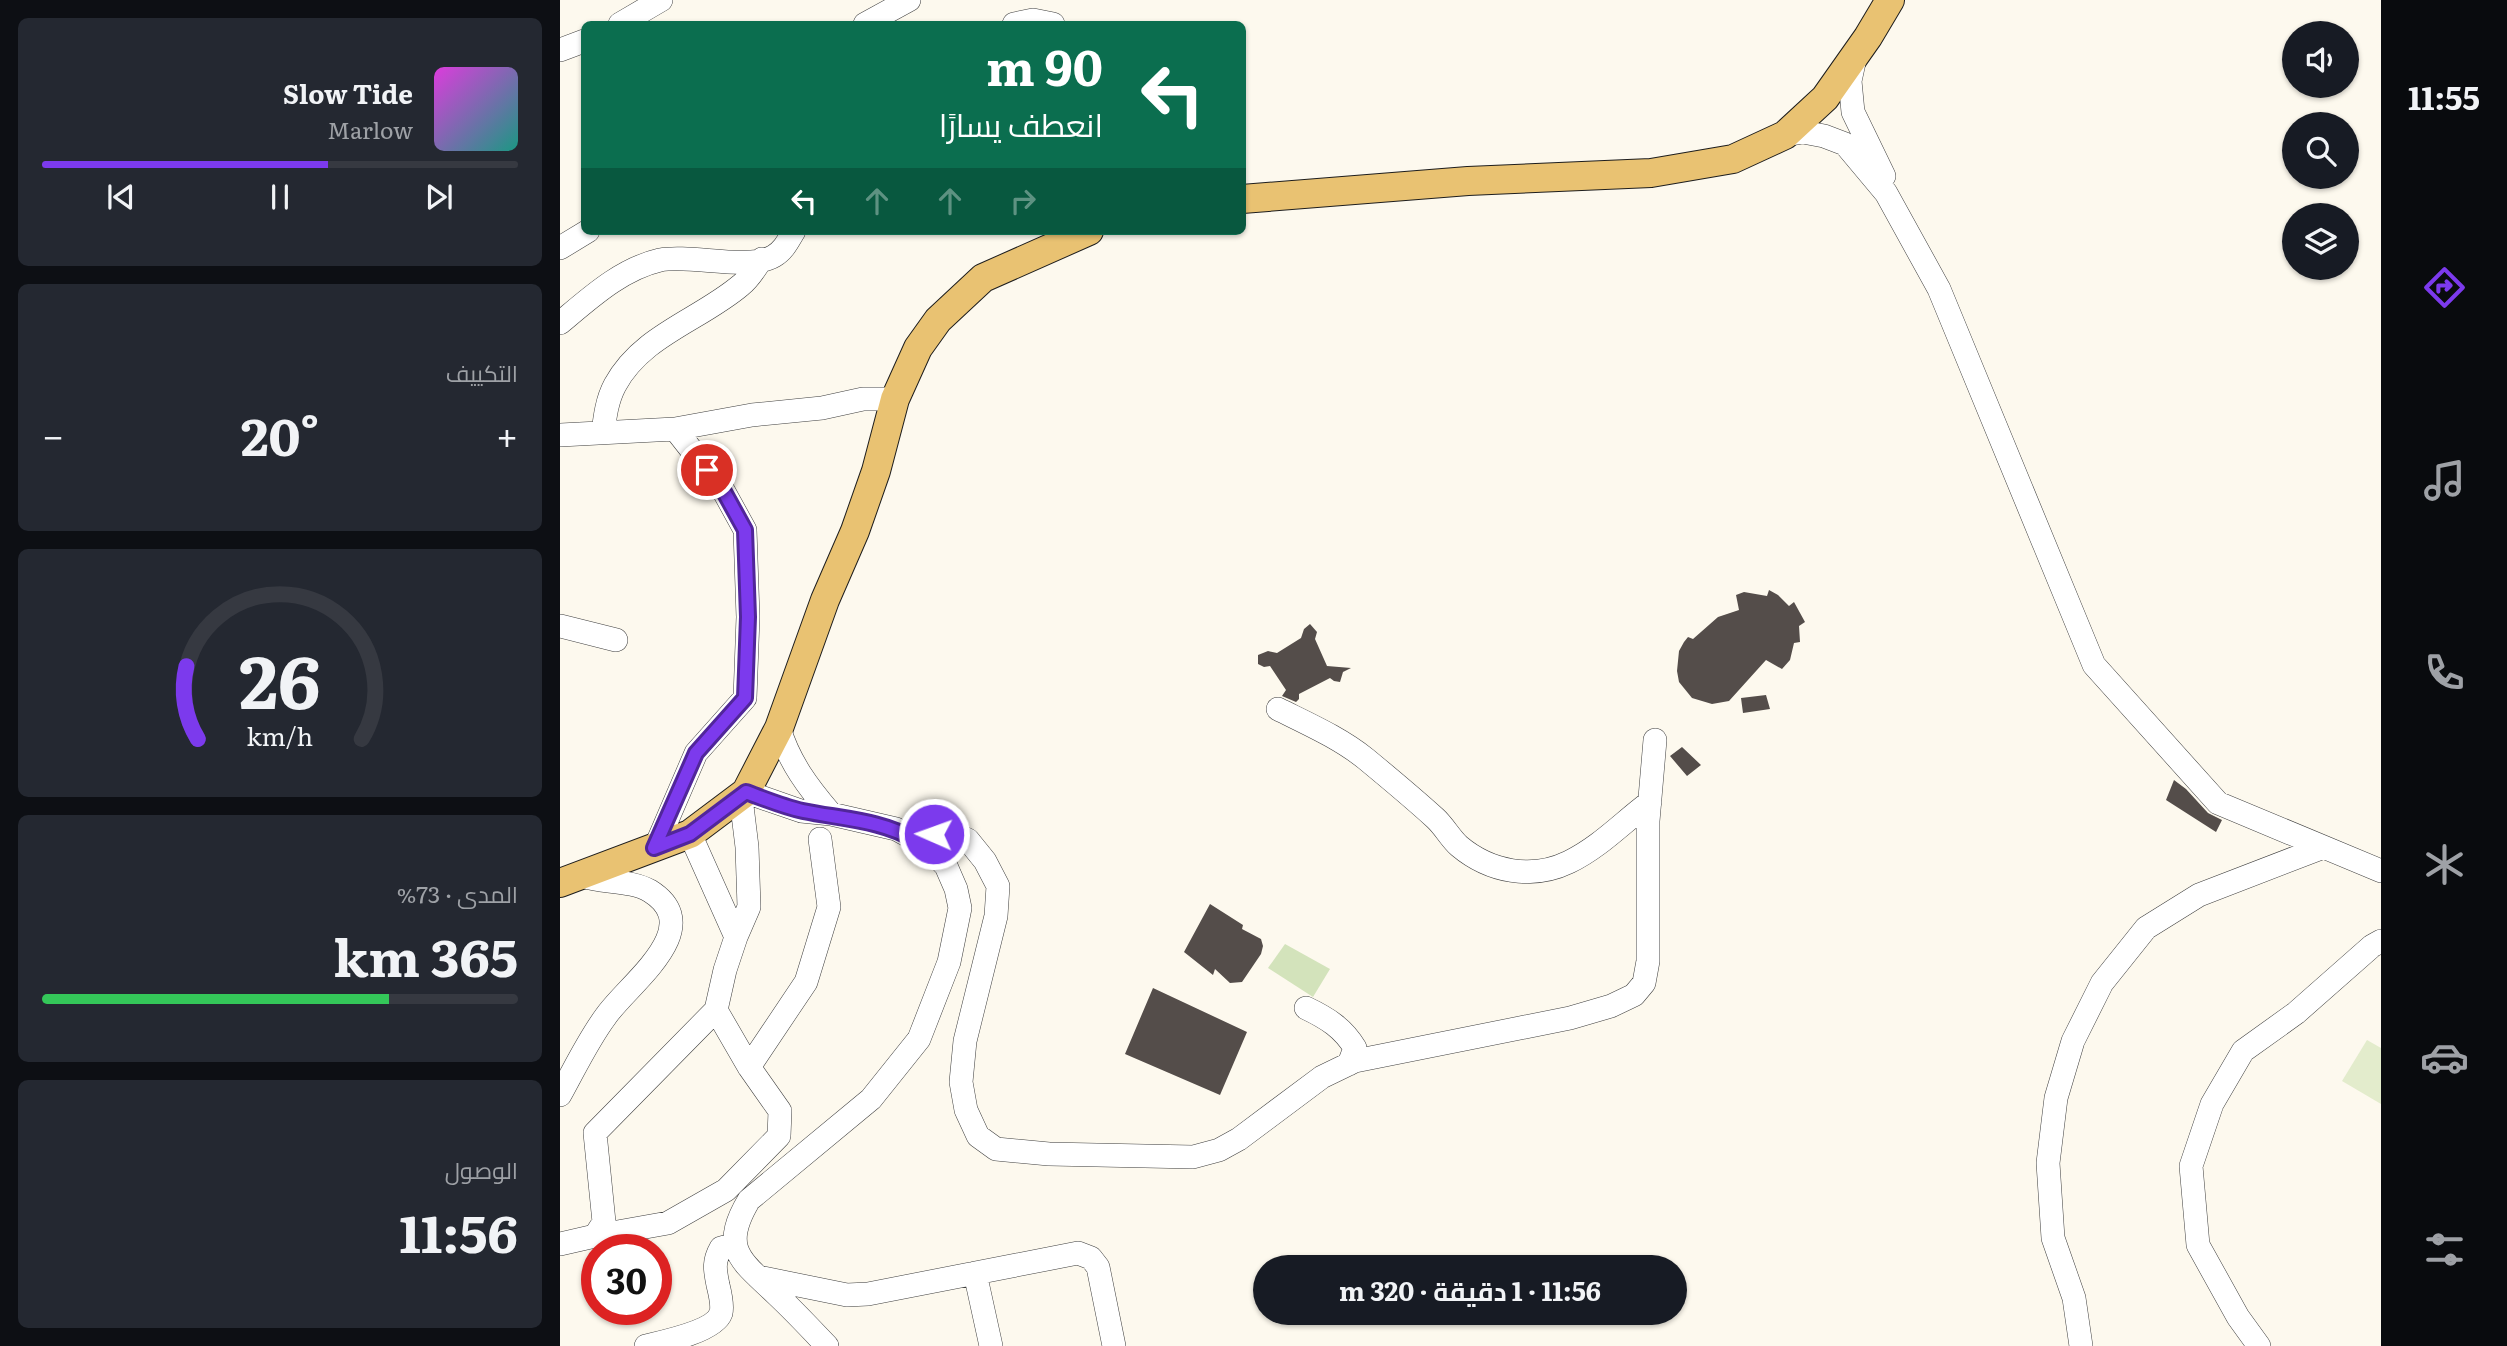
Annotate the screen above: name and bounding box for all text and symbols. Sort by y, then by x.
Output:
map controls [2282,21,2359,280]
button: sound [2282,21,2359,98]
text: 90 m [986,28,1103,101]
icon: left [1127,49,1218,140]
text: 11:55 [2408,72,2480,120]
text: Slow Tide [283,73,413,112]
text: انعطف يسارًا [939,99,1103,147]
text: Marlow [327,112,413,146]
button: search [2282,112,2359,189]
icon: previous [102,178,140,216]
icon: pause [261,178,299,216]
icon: next [420,178,458,216]
icon: left [785,182,823,220]
icon: ahead [858,182,896,220]
icon: ahead [931,182,969,220]
icon: right [1004,182,1042,220]
button: layers [2282,203,2359,280]
icon: directions [2420,263,2469,312]
text: التكييف [446,355,518,389]
text: 20° [241,395,319,472]
text: − [42,405,64,462]
text: + [496,405,518,462]
pin [677,440,737,500]
icon: arrive [688,451,726,489]
icon: music [2420,456,2469,505]
text: 26 [239,623,321,731]
icon: phone [2420,648,2469,697]
text: km/h [247,717,313,754]
position arrow [897,797,971,871]
icon: climate [2420,840,2469,889]
text: المدى · 73% [397,876,518,910]
text: 365 km [334,916,518,993]
icon: car [2420,1033,2469,1082]
text: الوصول [445,1152,518,1186]
text: 11:56 [399,1192,518,1269]
icon: filters [2420,1225,2469,1274]
speed limit sign: 30 [581,1234,672,1325]
text: 11:56 · 1 دقيقة · 320 m [1339,1270,1601,1309]

